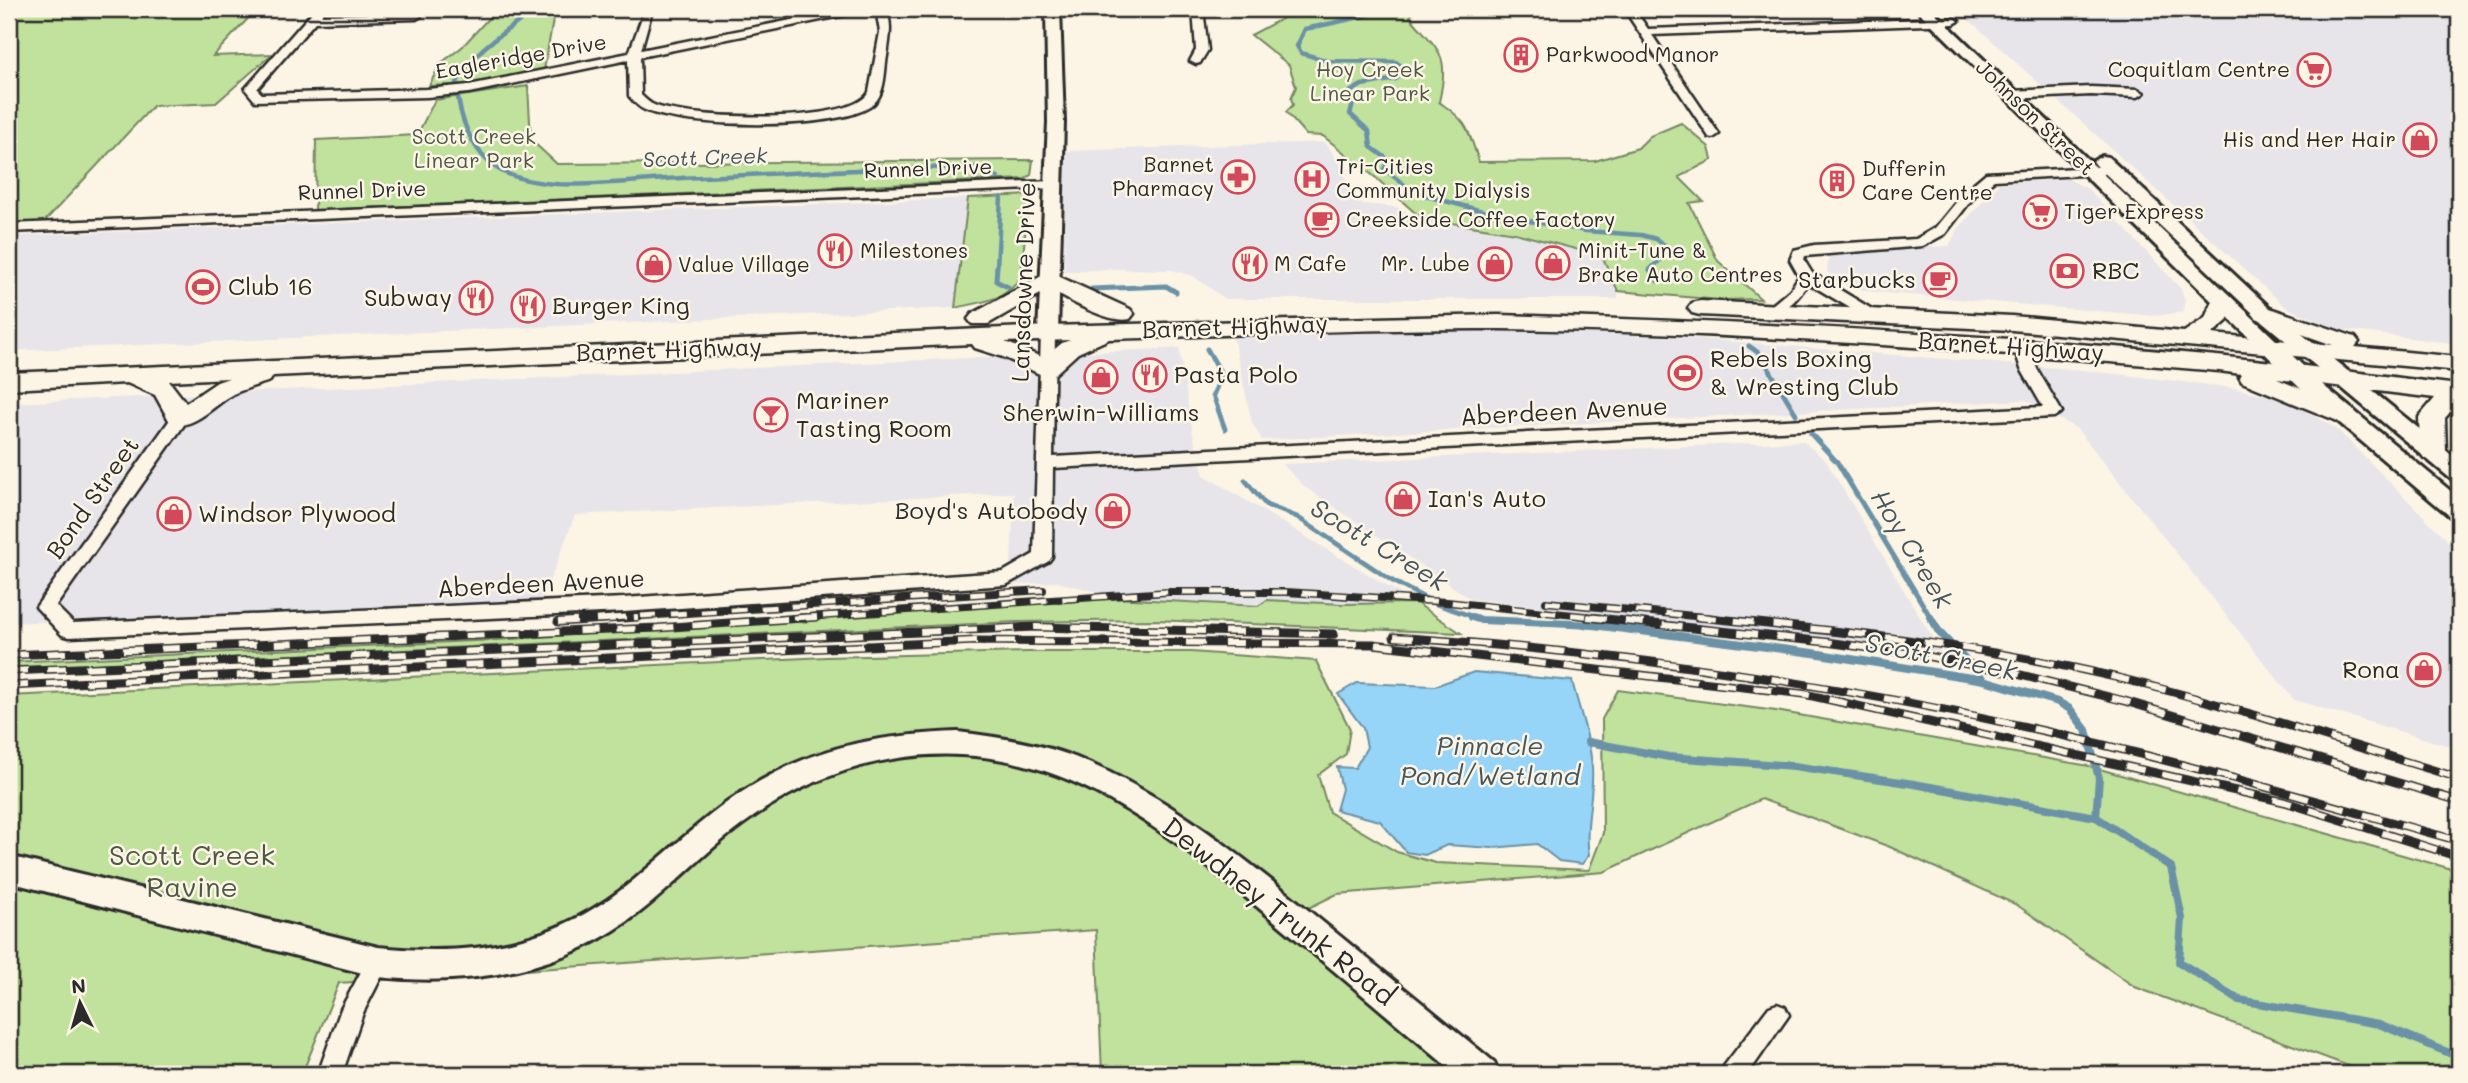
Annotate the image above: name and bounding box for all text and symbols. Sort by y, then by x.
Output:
street label: Eagleridge Drive [433,27,608,84]
building icon: Parkwood Manor [1502,36,1540,74]
place label: Parkwood Manor [1546,40,1719,67]
supermarket icon: Coquitlam Centre [2295,51,2333,89]
street label: Johnson Street [1971,53,2101,181]
park label: Hoy Creek Linear Park [1310,55,1430,106]
place label: Coquitlam Centre [2108,55,2290,82]
shop icon: His and Her Hair [2401,121,2439,159]
park label: Scott Creek Linear Park [412,122,536,173]
place label: His and Her Hair [2223,125,2396,152]
water label: Scott Creek [642,141,768,172]
place label: Barnet Pharmacy [1113,150,1214,201]
street label: Runnel Drive [863,152,993,183]
place label: Tri-Cities Community Dialysis [1336,152,1530,203]
place label: Dufferin Care Centre [1862,154,1993,205]
pharmacy icon: Barnet Pharmacy [1219,158,1257,196]
hospital icon: Tri-Cities Community Dialysis [1293,160,1331,198]
building icon: Dufferin Care Centre [1818,162,1856,200]
street label: Runnel Drive [297,174,427,205]
street label: Lansdowne Drive [1004,182,1041,382]
supermarket icon: Tiger Express [2021,193,2059,231]
place label: Tiger Express [2064,197,2204,224]
cafe icon: Creekside Coffee Factory [1303,201,1341,239]
place label: Creekside Coffee Factory [1346,205,1615,232]
restaurant icon: Milestones [816,232,854,270]
place label: Milestones [860,236,968,263]
place label: Minit-Tune & Brake Auto Centres [1578,236,1783,287]
shop icon: Minit-Tune & Brake Auto Centres [1534,244,1572,282]
restaurant icon: M Cafe [1231,245,1269,283]
shop icon: Mr. Lube [1476,245,1514,283]
shop icon: Value Village [635,246,673,284]
place label: M Cafe [1274,249,1347,276]
place label: Mr. Lube [1381,249,1470,276]
place label: Value Village [678,250,810,277]
bank icon: RBC [2048,252,2086,290]
place label: RBC [2092,254,2139,285]
cafe icon: Starbucks [1921,261,1959,299]
place label: Starbucks [1798,263,1916,294]
sports icon: Club 16 [184,268,222,306]
place label: Club 16 [228,270,312,301]
restaurant icon: Subway [457,279,495,317]
place label: Subway [364,281,452,312]
restaurant icon: Burger King [509,287,547,325]
place label: Burger King [552,289,690,320]
street label: Barnet Highway [1141,307,1329,344]
street label: Barnet Highway [1917,324,2105,367]
street label: Barnet Highway [575,330,763,367]
place label: Rebels Boxing & Wresting Club [1710,342,1899,401]
sports icon: Rebels Boxing & Wresting Club [1666,354,1704,392]
restaurant icon: Pasta Polo [1131,356,1169,394]
shop icon: Sherwin-Williams [1082,358,1120,396]
place label: Pasta Polo [1174,358,1298,389]
place label: Mariner Tasting Room [796,384,952,443]
street label: Aberdeen Avenue [1459,390,1668,431]
bar icon: Mariner Tasting Room [752,396,790,434]
place label: Sherwin-Williams [1003,396,1199,427]
street label: Bond Street [38,430,145,564]
shop icon: Ian's Auto [1384,480,1422,518]
place label: Ian's Auto [1428,482,1546,513]
water label: Hoy Creek [1864,483,1962,615]
water label: Scott Creek [1305,490,1455,599]
shop icon: Boyd's Autobody [1094,492,1132,530]
place label: Boyd's Autobody [895,494,1088,525]
shop icon: Windsor Plywood [155,495,193,533]
place label: Windsor Plywood [198,497,396,528]
street label: Aberdeen Avenue [436,562,645,603]
water label: Scott Creek [1862,625,2021,688]
shop icon: Rona [2405,651,2443,689]
place label: Rona [2342,653,2400,684]
water label: Pinnacle Pond/Wetland [1400,728,1581,792]
street label: Dewdney Trunk Road [1156,808,1404,1013]
park label: Scott Creek Ravine [109,836,275,904]
north arrow [46,968,116,1038]
text: N [70,972,87,999]

